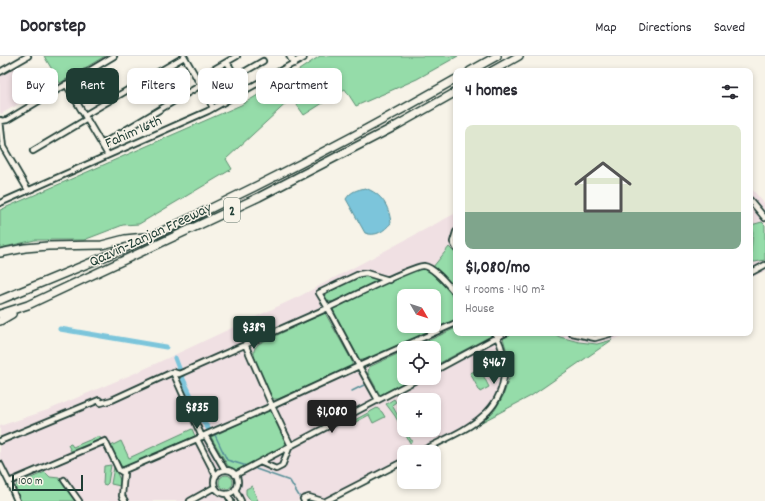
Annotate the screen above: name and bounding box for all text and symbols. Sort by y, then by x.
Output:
text: Doorstep [20,14,86,41]
text: Map [595,18,617,38]
text: Directions [639,18,692,38]
text: Saved [714,18,745,38]
chip: Buy [12,68,58,104]
chip: Rent [66,68,119,104]
chip: Filters [127,68,190,104]
chip: New [198,68,248,104]
chip: Apartment [256,68,342,104]
text: 4 homes [465,80,518,104]
icon: filters [719,81,741,103]
street label: Fahim 16th [102,110,166,155]
icon: home [567,151,639,223]
street label: Qazvin-Zanjan Freeway [86,197,216,274]
road number: 2 [224,198,240,222]
text: $1,080/mo [465,257,530,281]
text: 4 rooms · 140 m² [465,281,545,300]
north arrow [397,289,441,333]
map controls [397,289,441,489]
text: House [465,300,494,319]
pin: $389 [230,316,278,350]
text: $389 [242,319,266,338]
button: locate [397,341,441,385]
pin: $467 [470,351,518,385]
text: $467 [482,354,506,373]
button: + [397,393,441,437]
pin: $835 [173,396,221,430]
text: $835 [185,399,209,418]
pin: $1,080 [299,400,365,434]
text: $1,080 [316,403,348,422]
button: − [397,445,441,489]
scale bar [12,473,83,492]
text: 100 m [18,474,42,490]

